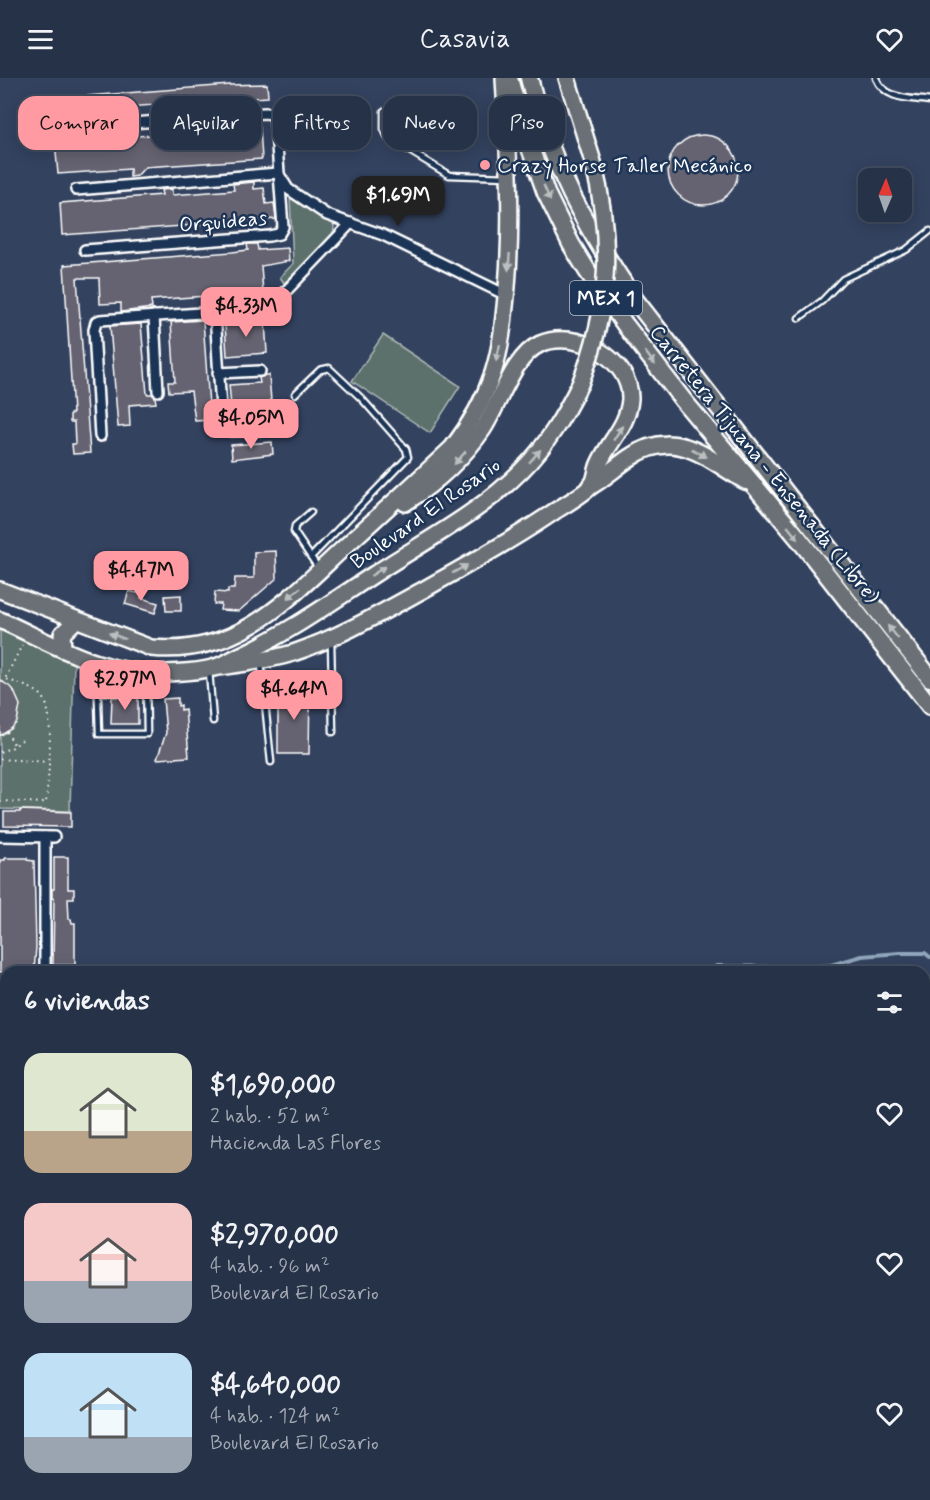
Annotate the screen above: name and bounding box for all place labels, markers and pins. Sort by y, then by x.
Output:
place label: Crazy Horse Taller Mecánico [497,152,752,180]
marker: Crazy Horse Taller Mecánico [478,158,492,172]
pin: $1.69M [349,176,447,227]
pin: $4.33M [197,287,295,338]
pin: $4.05M [202,399,300,450]
pin: $4.47M [92,551,190,602]
pin: $2.97M [76,660,174,711]
pin: $4.64M [245,670,343,721]

